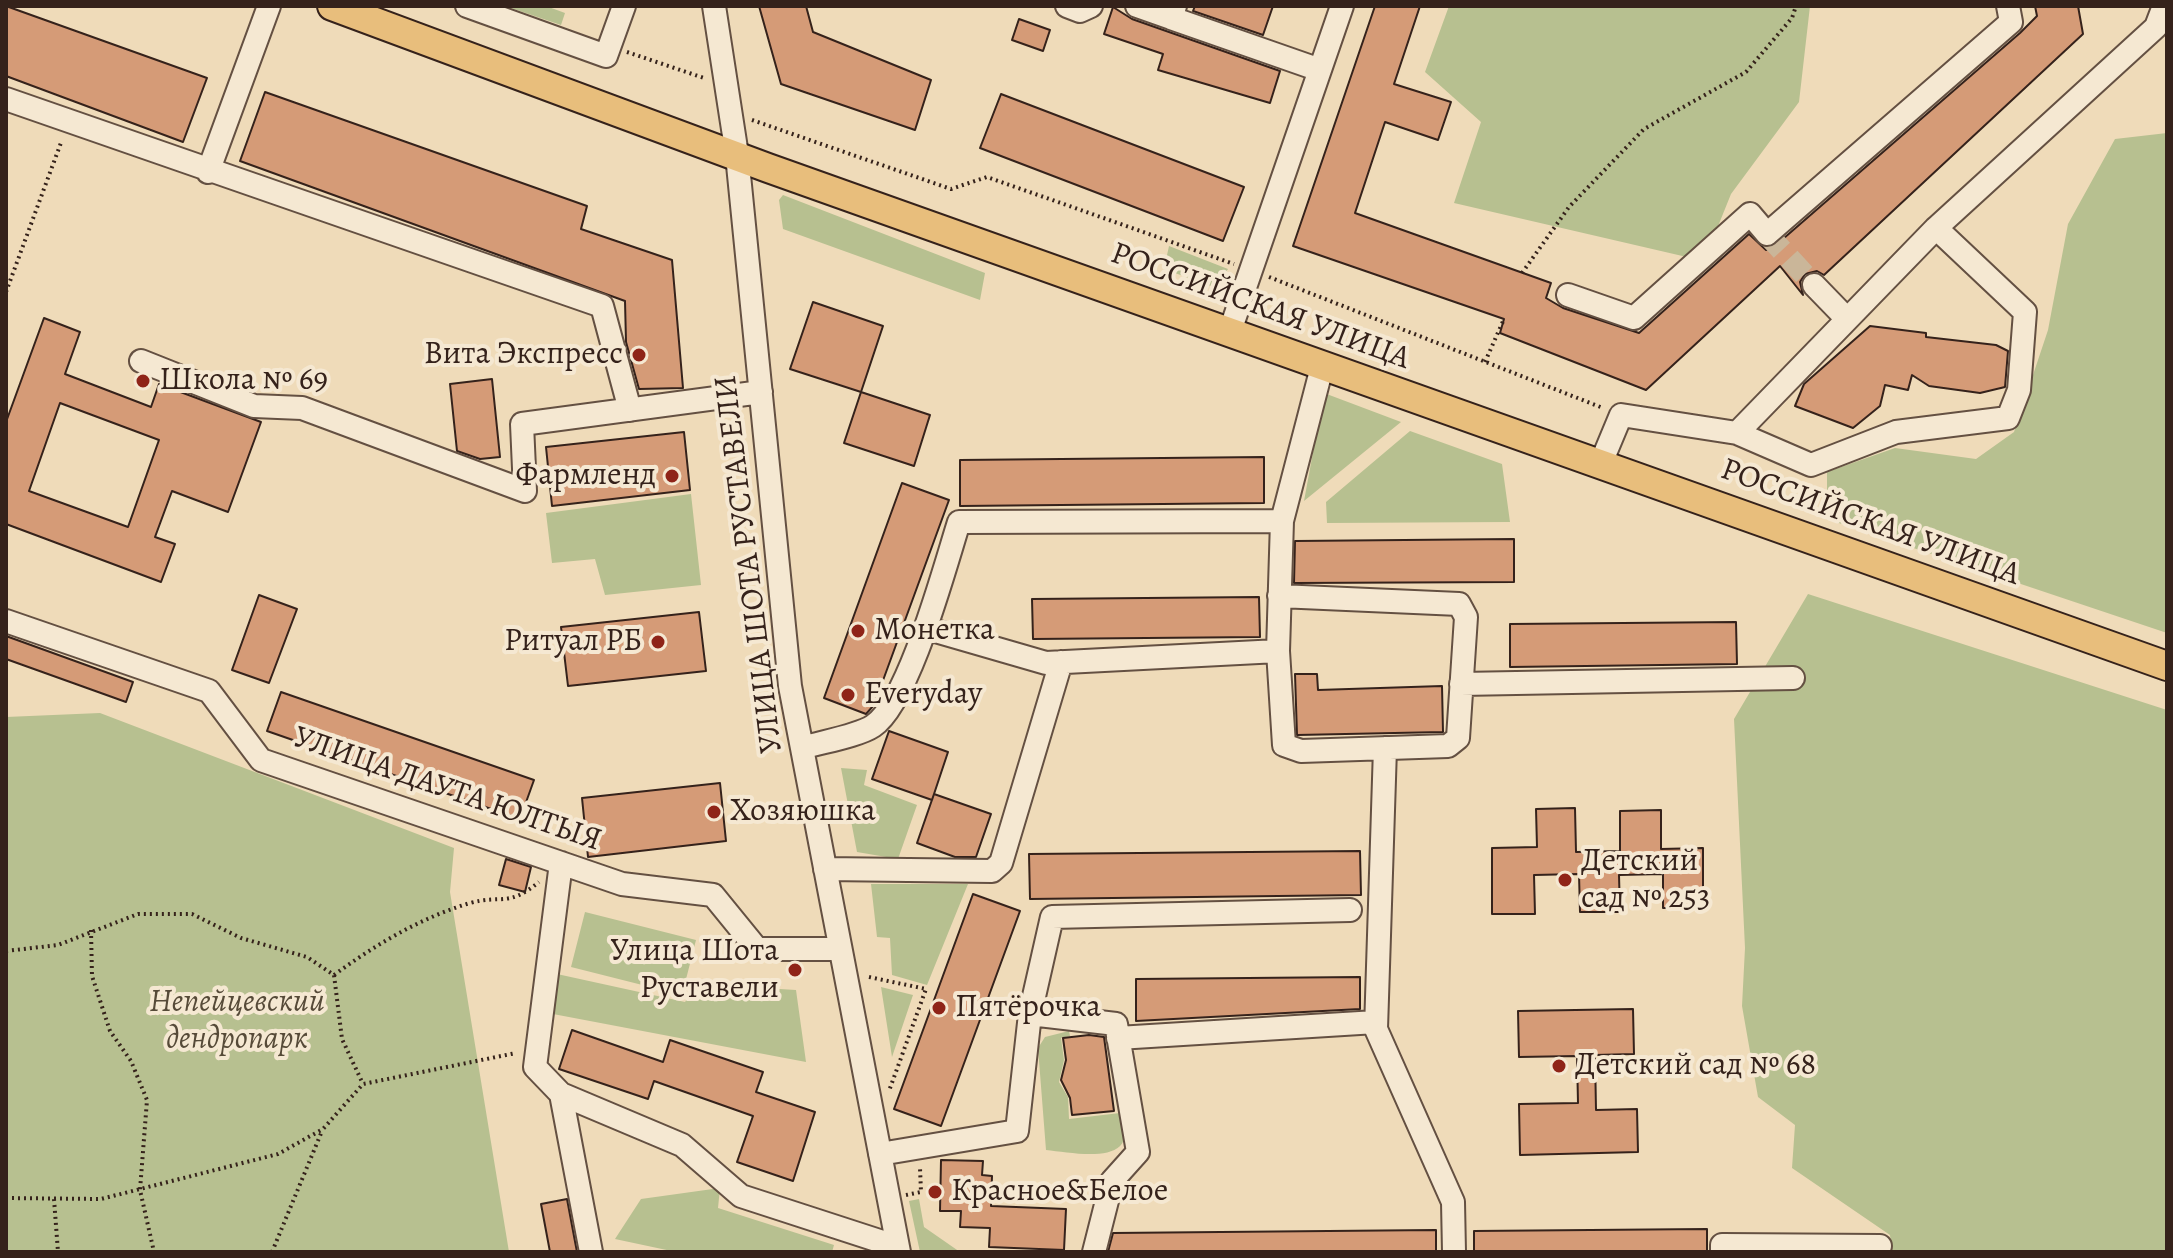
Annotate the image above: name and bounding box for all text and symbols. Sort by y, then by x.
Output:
street label: РОССИЙСКАЯ УЛИЦА [1105,235,1415,379]
place label: Вита Экспресс [424,336,623,374]
marker: Вита Экспресс [630,346,648,364]
place label: Школа № 69 [159,362,328,400]
marker: Школа № 69 [134,372,152,390]
street label: УЛИЦА ШОТА РУСТАВЕЛИ [708,373,792,755]
street label: РОССИЙСКАЯ УЛИЦА [1715,451,2025,595]
place label: Фармленд [516,457,656,495]
marker: Фармленд [663,467,681,485]
place label: Монетка [874,612,995,650]
marker: Монетка [849,622,867,640]
place label: Ритуал РБ [504,623,642,661]
marker: Ритуал РБ [649,633,667,651]
place label: Everyday [864,676,982,714]
marker: Everyday [839,686,857,704]
street label: УЛИЦА ДАУТА ЮЛТЫЯ [288,719,606,861]
place label: Хозяюшка [730,793,876,831]
marker: Хозяюшка [705,803,723,821]
place label: Детский сад № 253 [1581,843,1710,918]
marker: Детский сад № 253 [1556,871,1574,889]
place label: Улица Шота Руставели [610,933,779,1008]
marker: Улица Шота Руставели [786,961,804,979]
park label: Непейцевский дендропарк [149,984,325,1059]
place label: Пятёрочка [955,989,1101,1027]
marker: Пятёрочка [930,999,948,1017]
place label: Детский сад № 68 [1575,1047,1816,1085]
marker: Детский сад № 68 [1550,1057,1568,1075]
place label: Красное&Белое [951,1173,1168,1211]
marker: Красное&Белое [926,1183,944,1201]

